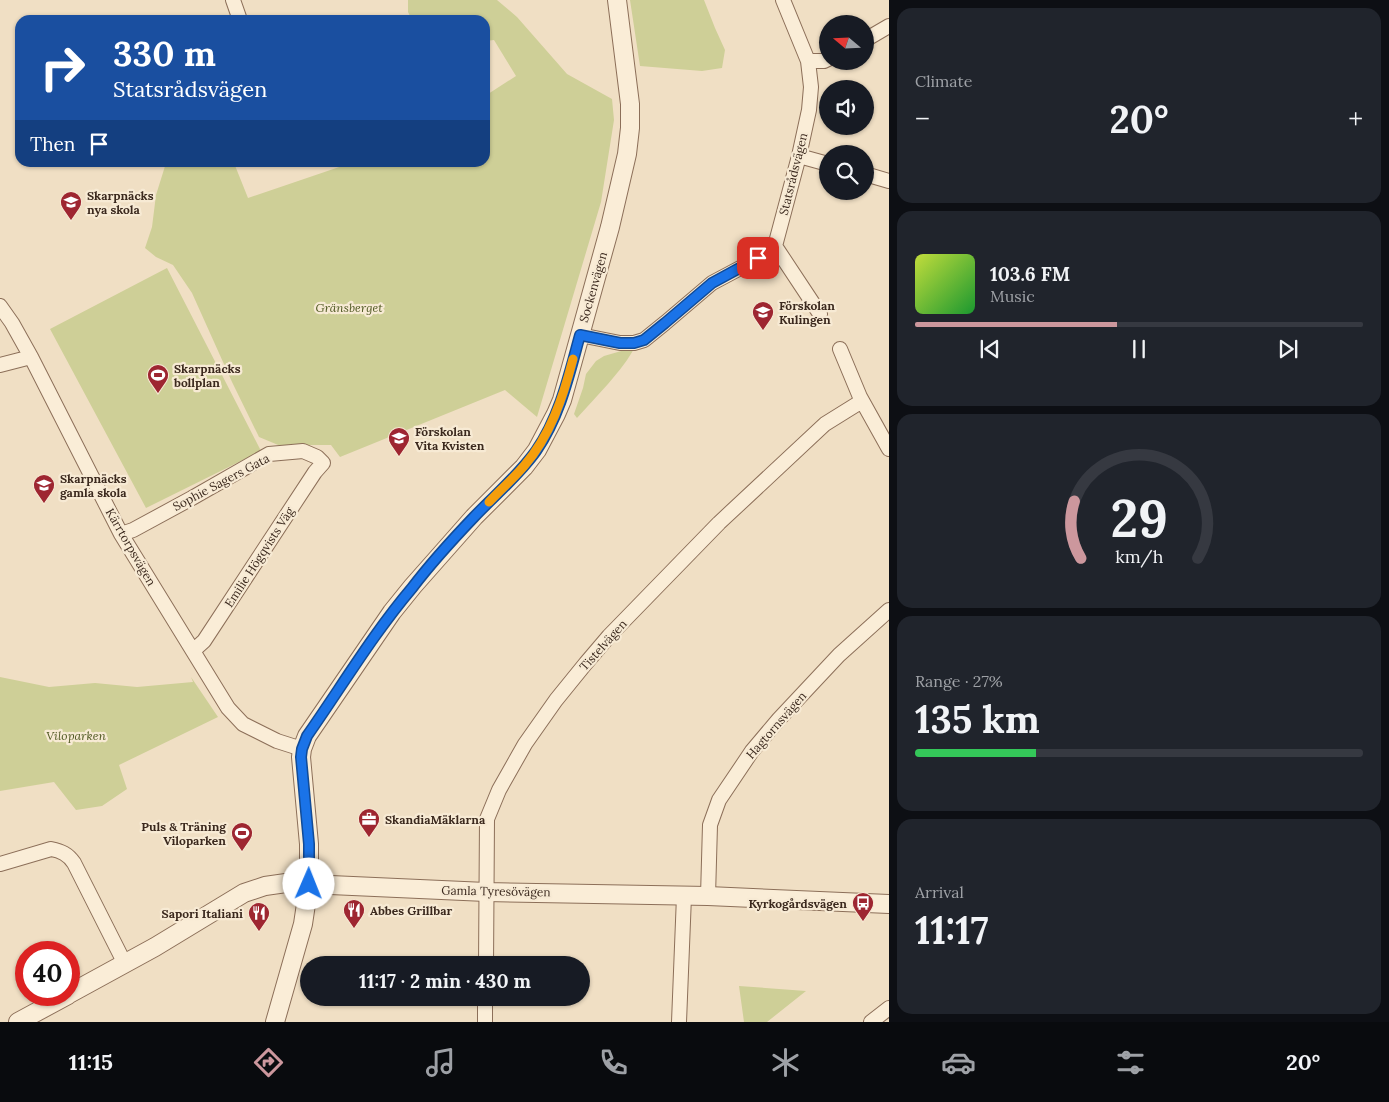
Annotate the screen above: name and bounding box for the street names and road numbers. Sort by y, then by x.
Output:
street label: Statsrådsvägen [776,131,810,217]
street label: Sockenvägen [576,250,610,324]
street label: Sophie Sagers Gata [170,450,272,514]
street label: Emilie Högqvists Väg [221,504,297,610]
street label: Kärrtorpsvägen [103,506,159,588]
street label: Tistelvägen [576,616,630,674]
street label: Hagtornsvägen [743,688,809,762]
street label: Gamla Tyresövägen [441,883,551,899]

